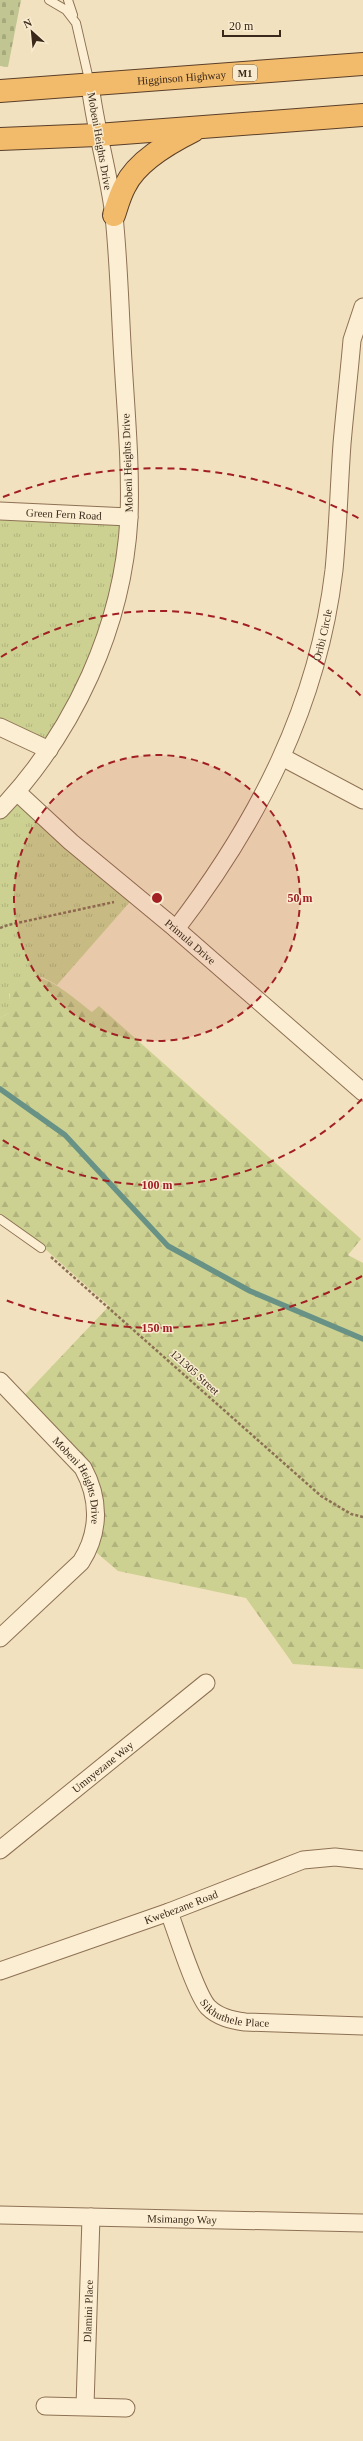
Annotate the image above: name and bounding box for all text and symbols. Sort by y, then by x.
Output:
north arrow [12,12,52,52]
scale bar [223,12,280,38]
text: N [21,16,34,30]
text: 20 m [229,19,254,33]
road number: M1 [233,65,257,81]
street label: Higginson Highway [137,68,227,87]
street label: Mobeni Heights Drive [85,91,115,191]
street label: Mobeni Heights Drive [119,413,135,513]
street label: Green Fern Road [26,506,103,522]
street label: Oribi Circle [310,608,334,662]
centre of rings [150,891,164,905]
text: 50 m [288,891,313,905]
street label: Primula Drive [163,917,218,967]
text: 100 m [142,1178,173,1192]
text: 150 m [142,1321,173,1335]
street label: 121305 Street [168,1347,222,1397]
street label: Mobeni Heights Drive [51,1434,102,1525]
street label: Umnyezane Way [70,1738,136,1795]
street label: Kwebezane Road [143,1888,220,1926]
street label: Sikhuthele Place [198,1997,270,2029]
street label: Msimango Way [147,2212,217,2226]
street label: Dlamini Place [81,2279,95,2343]

